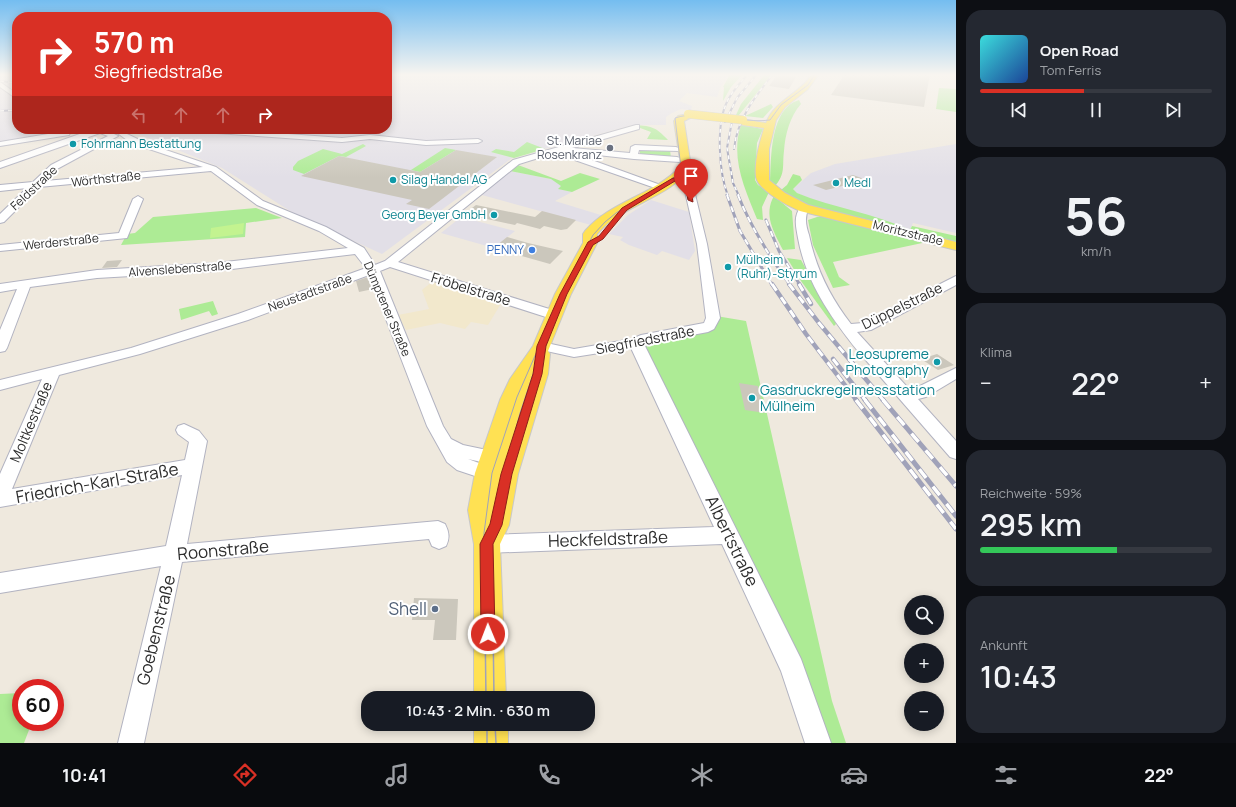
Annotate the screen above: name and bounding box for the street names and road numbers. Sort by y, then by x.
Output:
street label: Feldstraße [6,161,61,214]
street label: Wörthstraße [70,166,142,191]
street label: Moritzstraße [871,216,945,249]
street label: Werderstraße [22,229,100,254]
street label: Alvenslebenstraße [128,256,232,281]
street label: Dümptener Straße [360,259,415,359]
street label: Fröbelstraße [429,267,513,310]
street label: Neustadtstraße [266,269,354,316]
street label: Düppelstraße [858,278,945,333]
street label: Siegfriedstraße [594,321,696,358]
street label: Moltkestraße [5,379,56,465]
street label: Friedrich-Karl-Straße [14,457,180,508]
street label: Albertstraße [700,491,764,590]
street label: Heckfeldstraße [548,525,668,552]
street label: Roonstraße [176,534,270,565]
street label: Goebenstraße [131,572,180,687]

